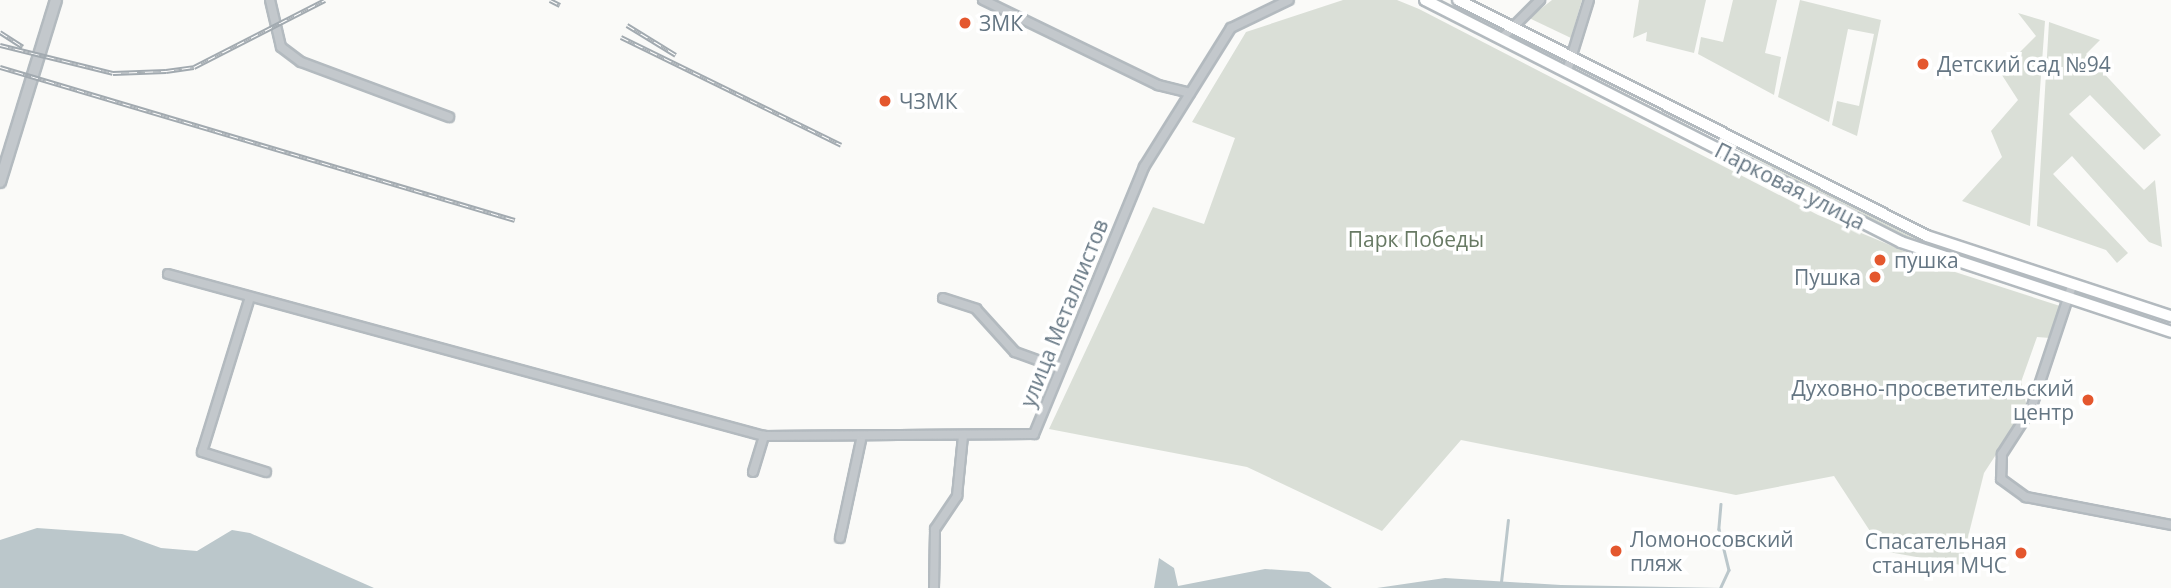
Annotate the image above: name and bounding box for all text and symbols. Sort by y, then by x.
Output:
place label: ЗМК [979,10,1023,36]
marker: ЗМК [957,15,973,31]
place label: Детский сад №94 [1937,51,2111,77]
marker: Детский сад №94 [1915,56,1931,72]
place label: ЧЗМК [899,88,957,114]
marker: ЧЗМК [877,93,893,109]
street label: Парковая улица [1711,137,1869,235]
street label: улица Металлистов [1015,215,1113,411]
park label: Парк Победы [1348,226,1484,252]
place label: пушка [1894,247,1959,273]
marker: пушка [1872,252,1888,268]
place label: Пушка [1794,264,1861,290]
marker: Пушка [1867,269,1883,285]
place label: Духовно-просветительский центр [1791,375,2074,425]
marker: Духовно-просветительский центр [2080,392,2096,408]
place label: Ломоносовский пляж [1630,526,1794,576]
place label: Спасательная станция МЧС [1865,528,2007,578]
marker: Ломоносовский пляж [1608,543,1624,559]
marker: Спасательная станция МЧС [2013,545,2029,561]

